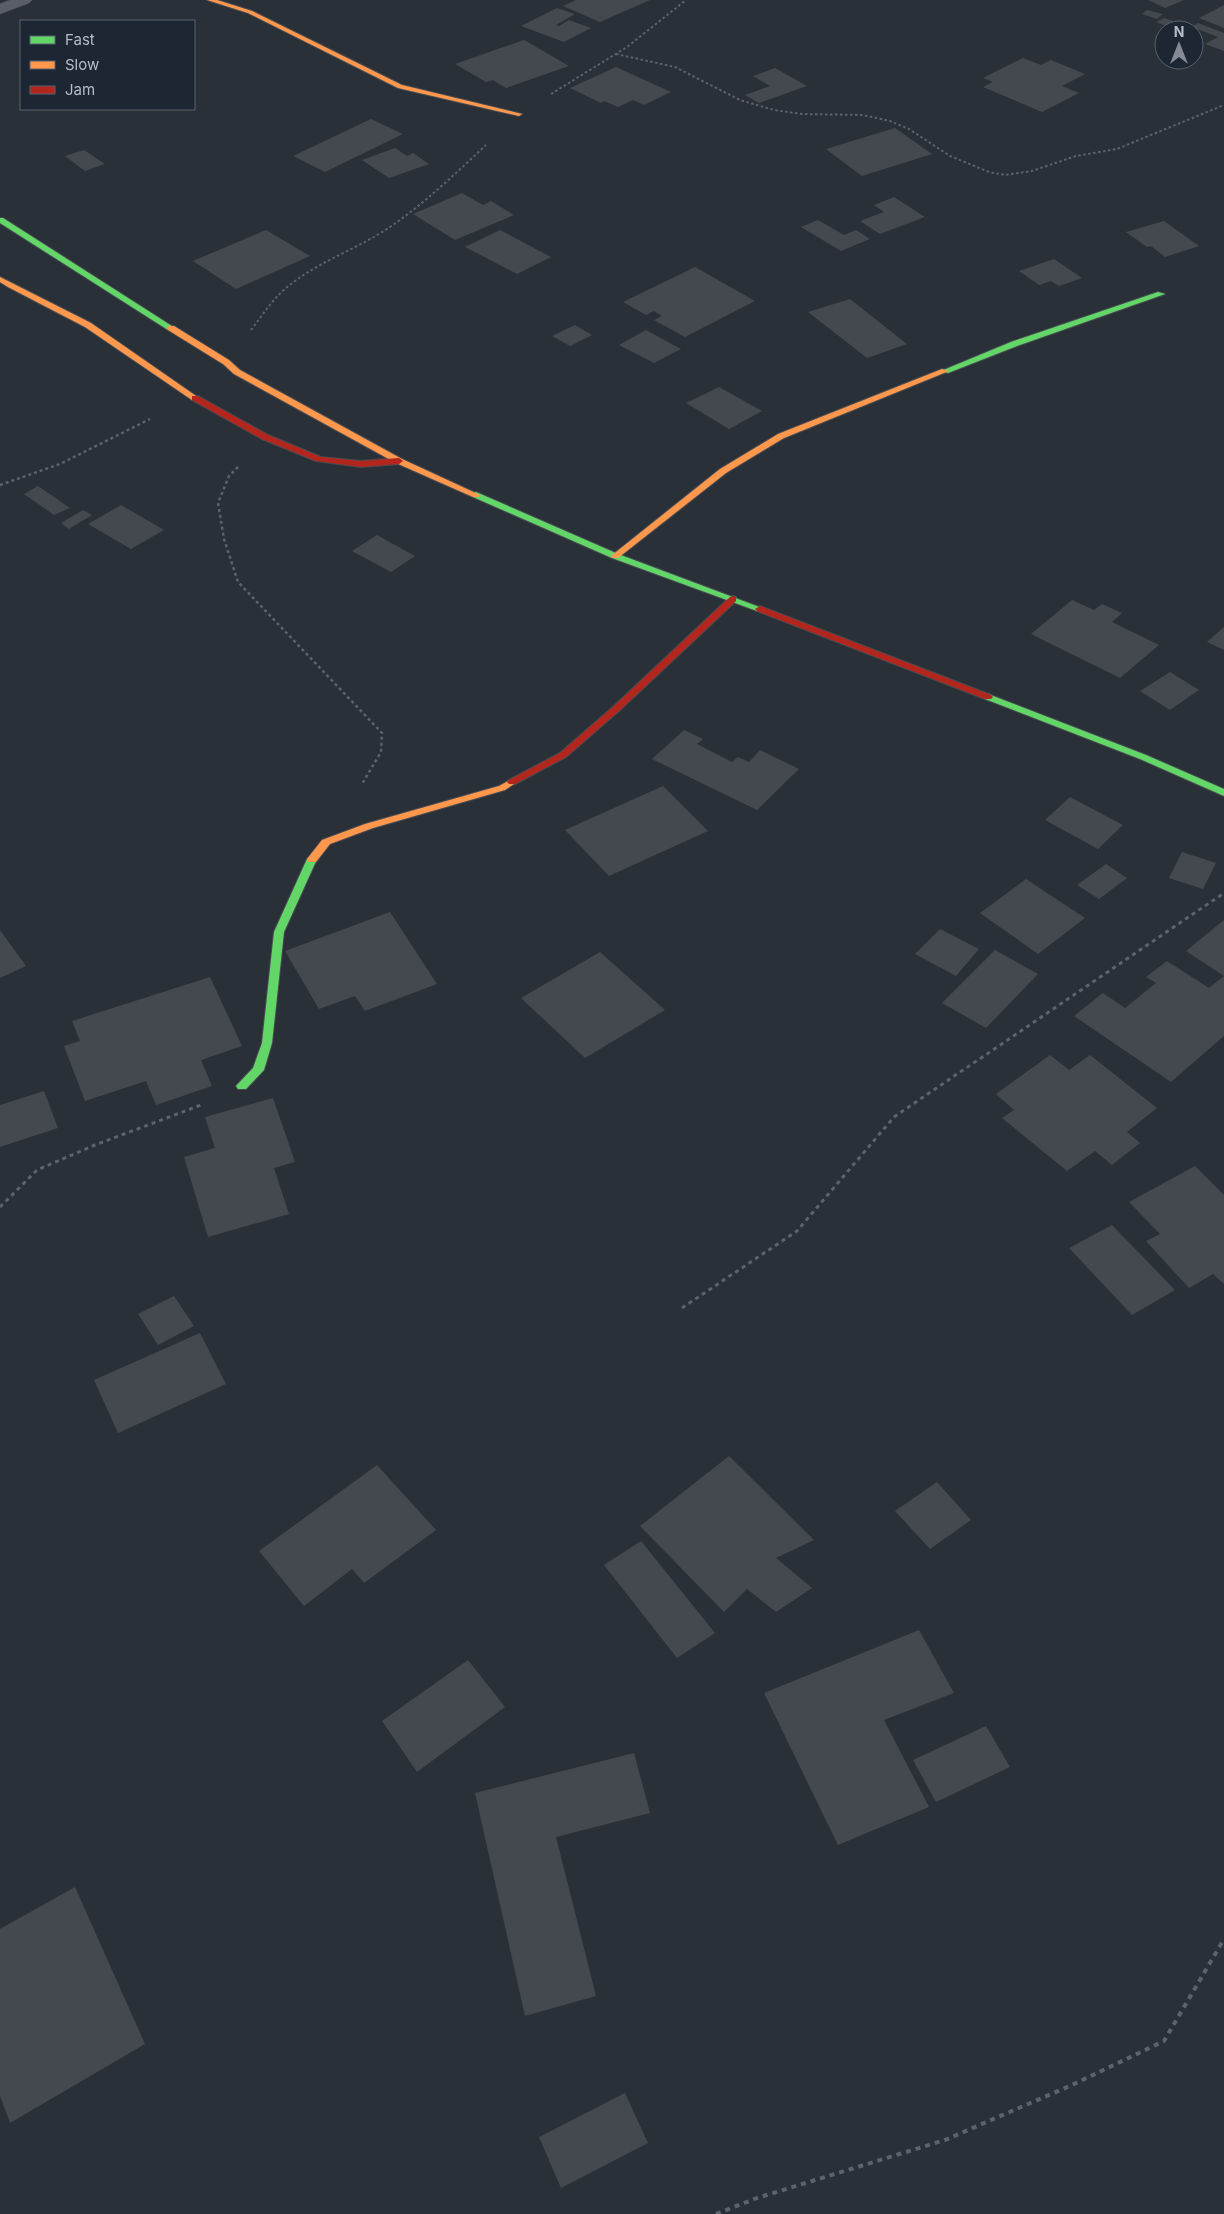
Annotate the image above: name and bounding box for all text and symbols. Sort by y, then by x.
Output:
legend [20,20,195,110]
north arrow [1154,20,1204,70]
text: N [1174,23,1184,40]
text: Fast [65,30,95,49]
text: Slow [65,55,99,74]
text: Jam [65,80,95,99]

